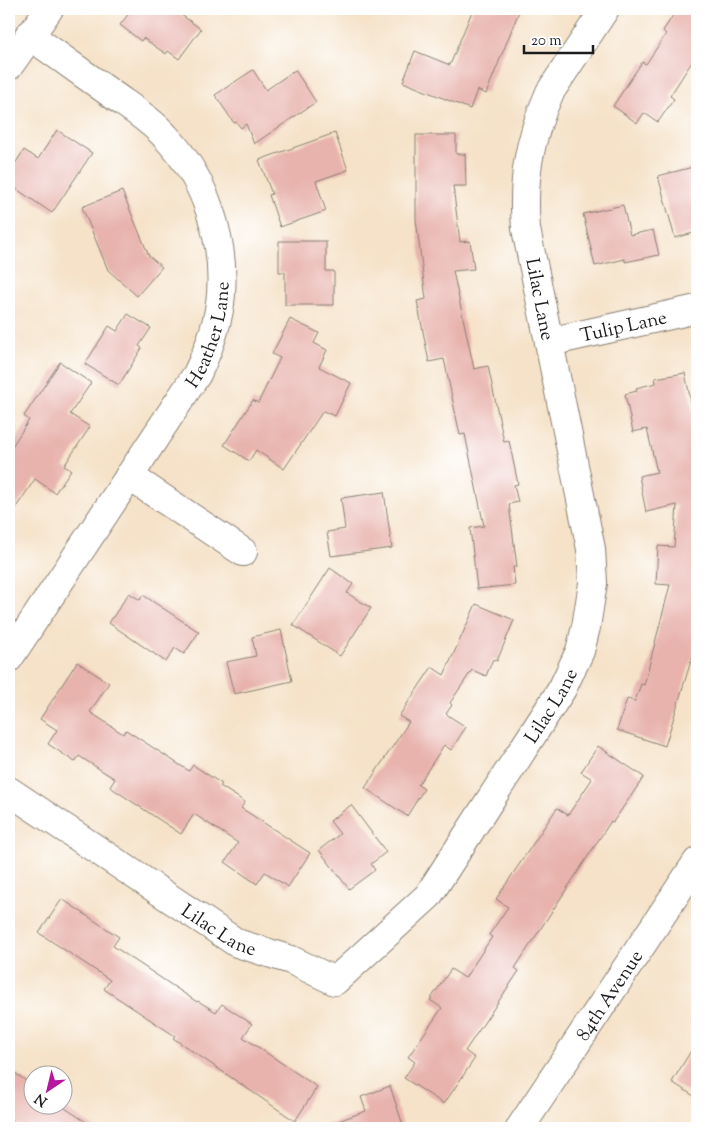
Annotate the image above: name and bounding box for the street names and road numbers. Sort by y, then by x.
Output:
street label: Lilac Lane [517,256,560,343]
street label: Heather Lane [180,281,238,394]
street label: Tulip Lane [578,305,670,351]
street label: Lilac Lane [519,664,586,749]
street label: Lilac Lane [175,898,259,964]
street label: 84th Avenue [571,945,651,1047]

